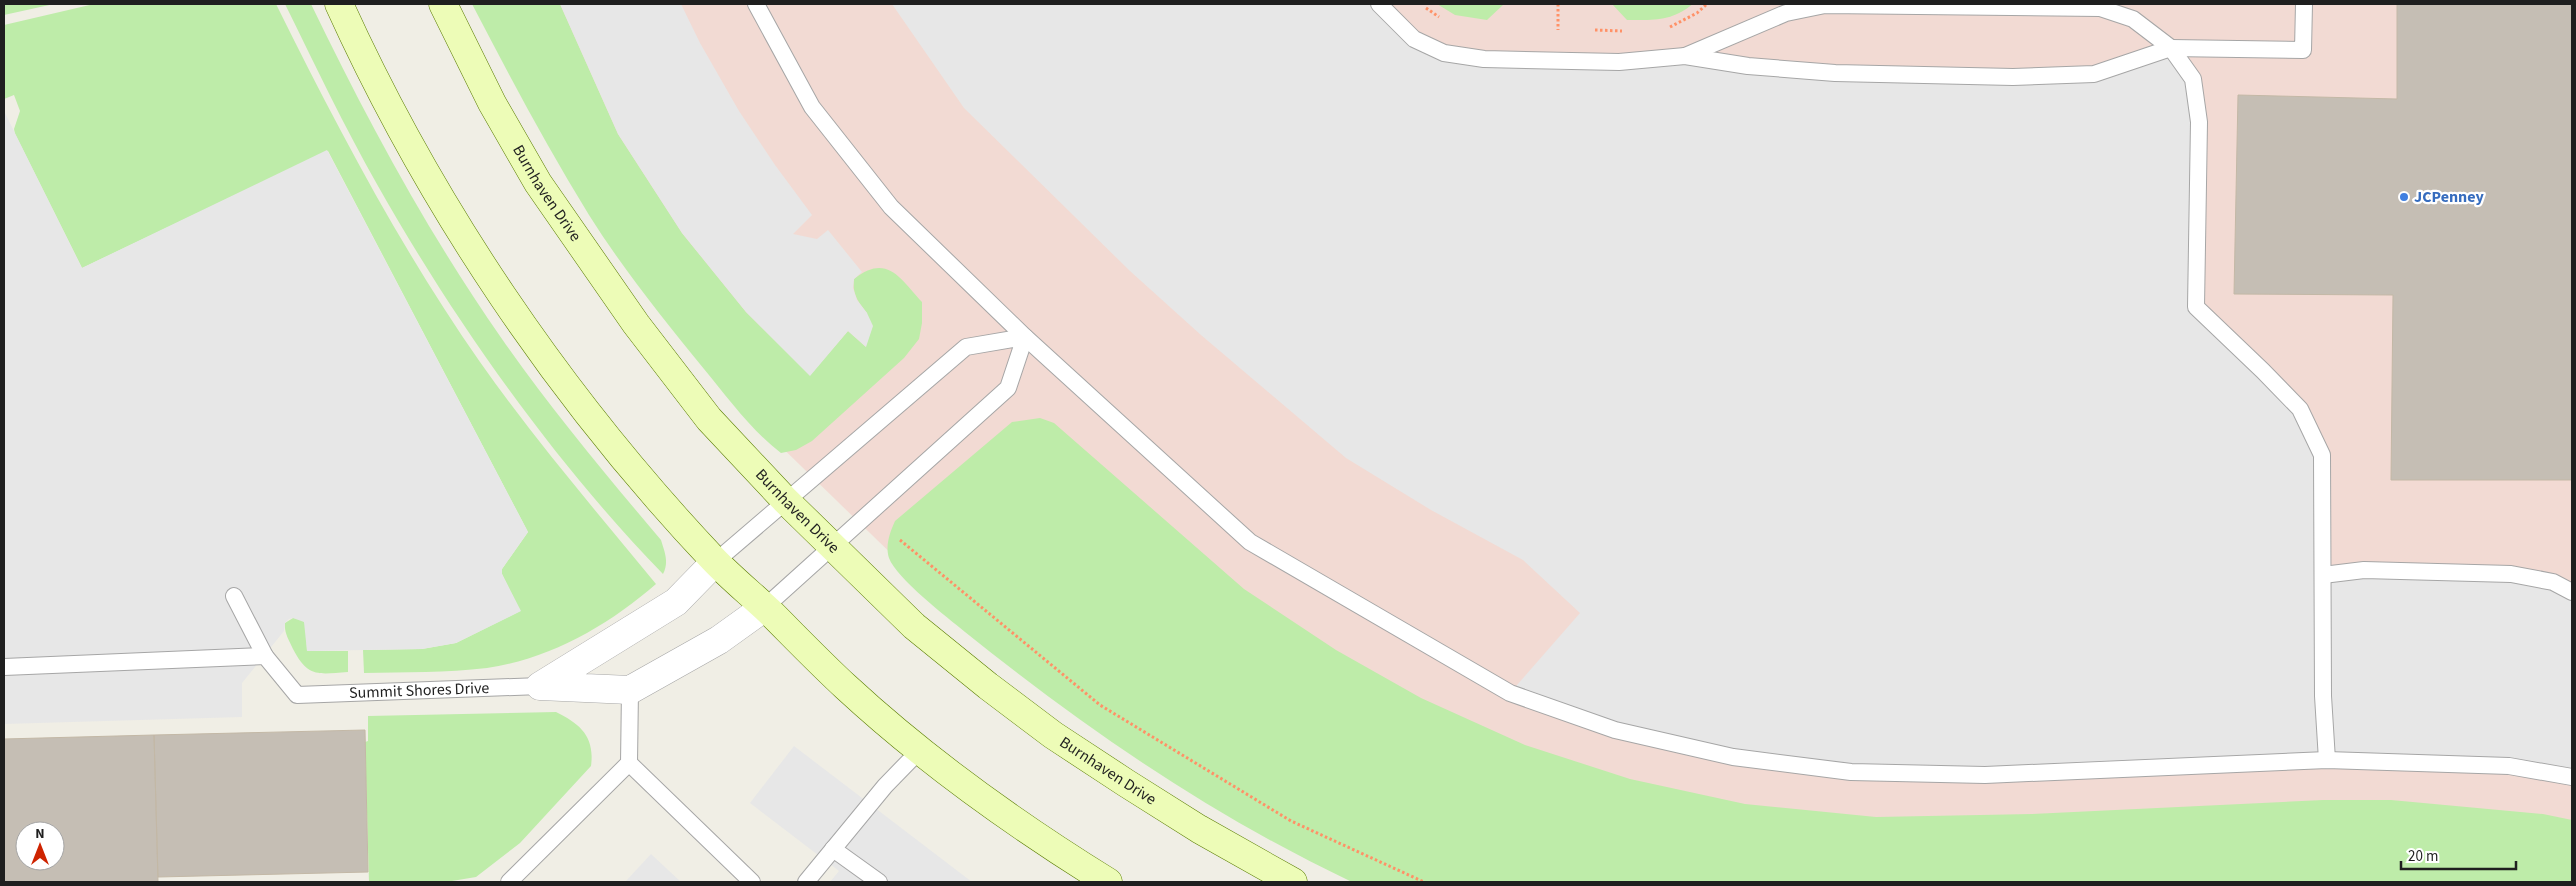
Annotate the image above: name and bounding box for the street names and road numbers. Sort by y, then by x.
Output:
street label: Burnhaven Drive [507,141,586,246]
street label: Burnhaven Drive [750,464,844,558]
street label: Summit Shores Drive [349,677,490,704]
street label: Burnhaven Drive [1055,731,1161,810]

